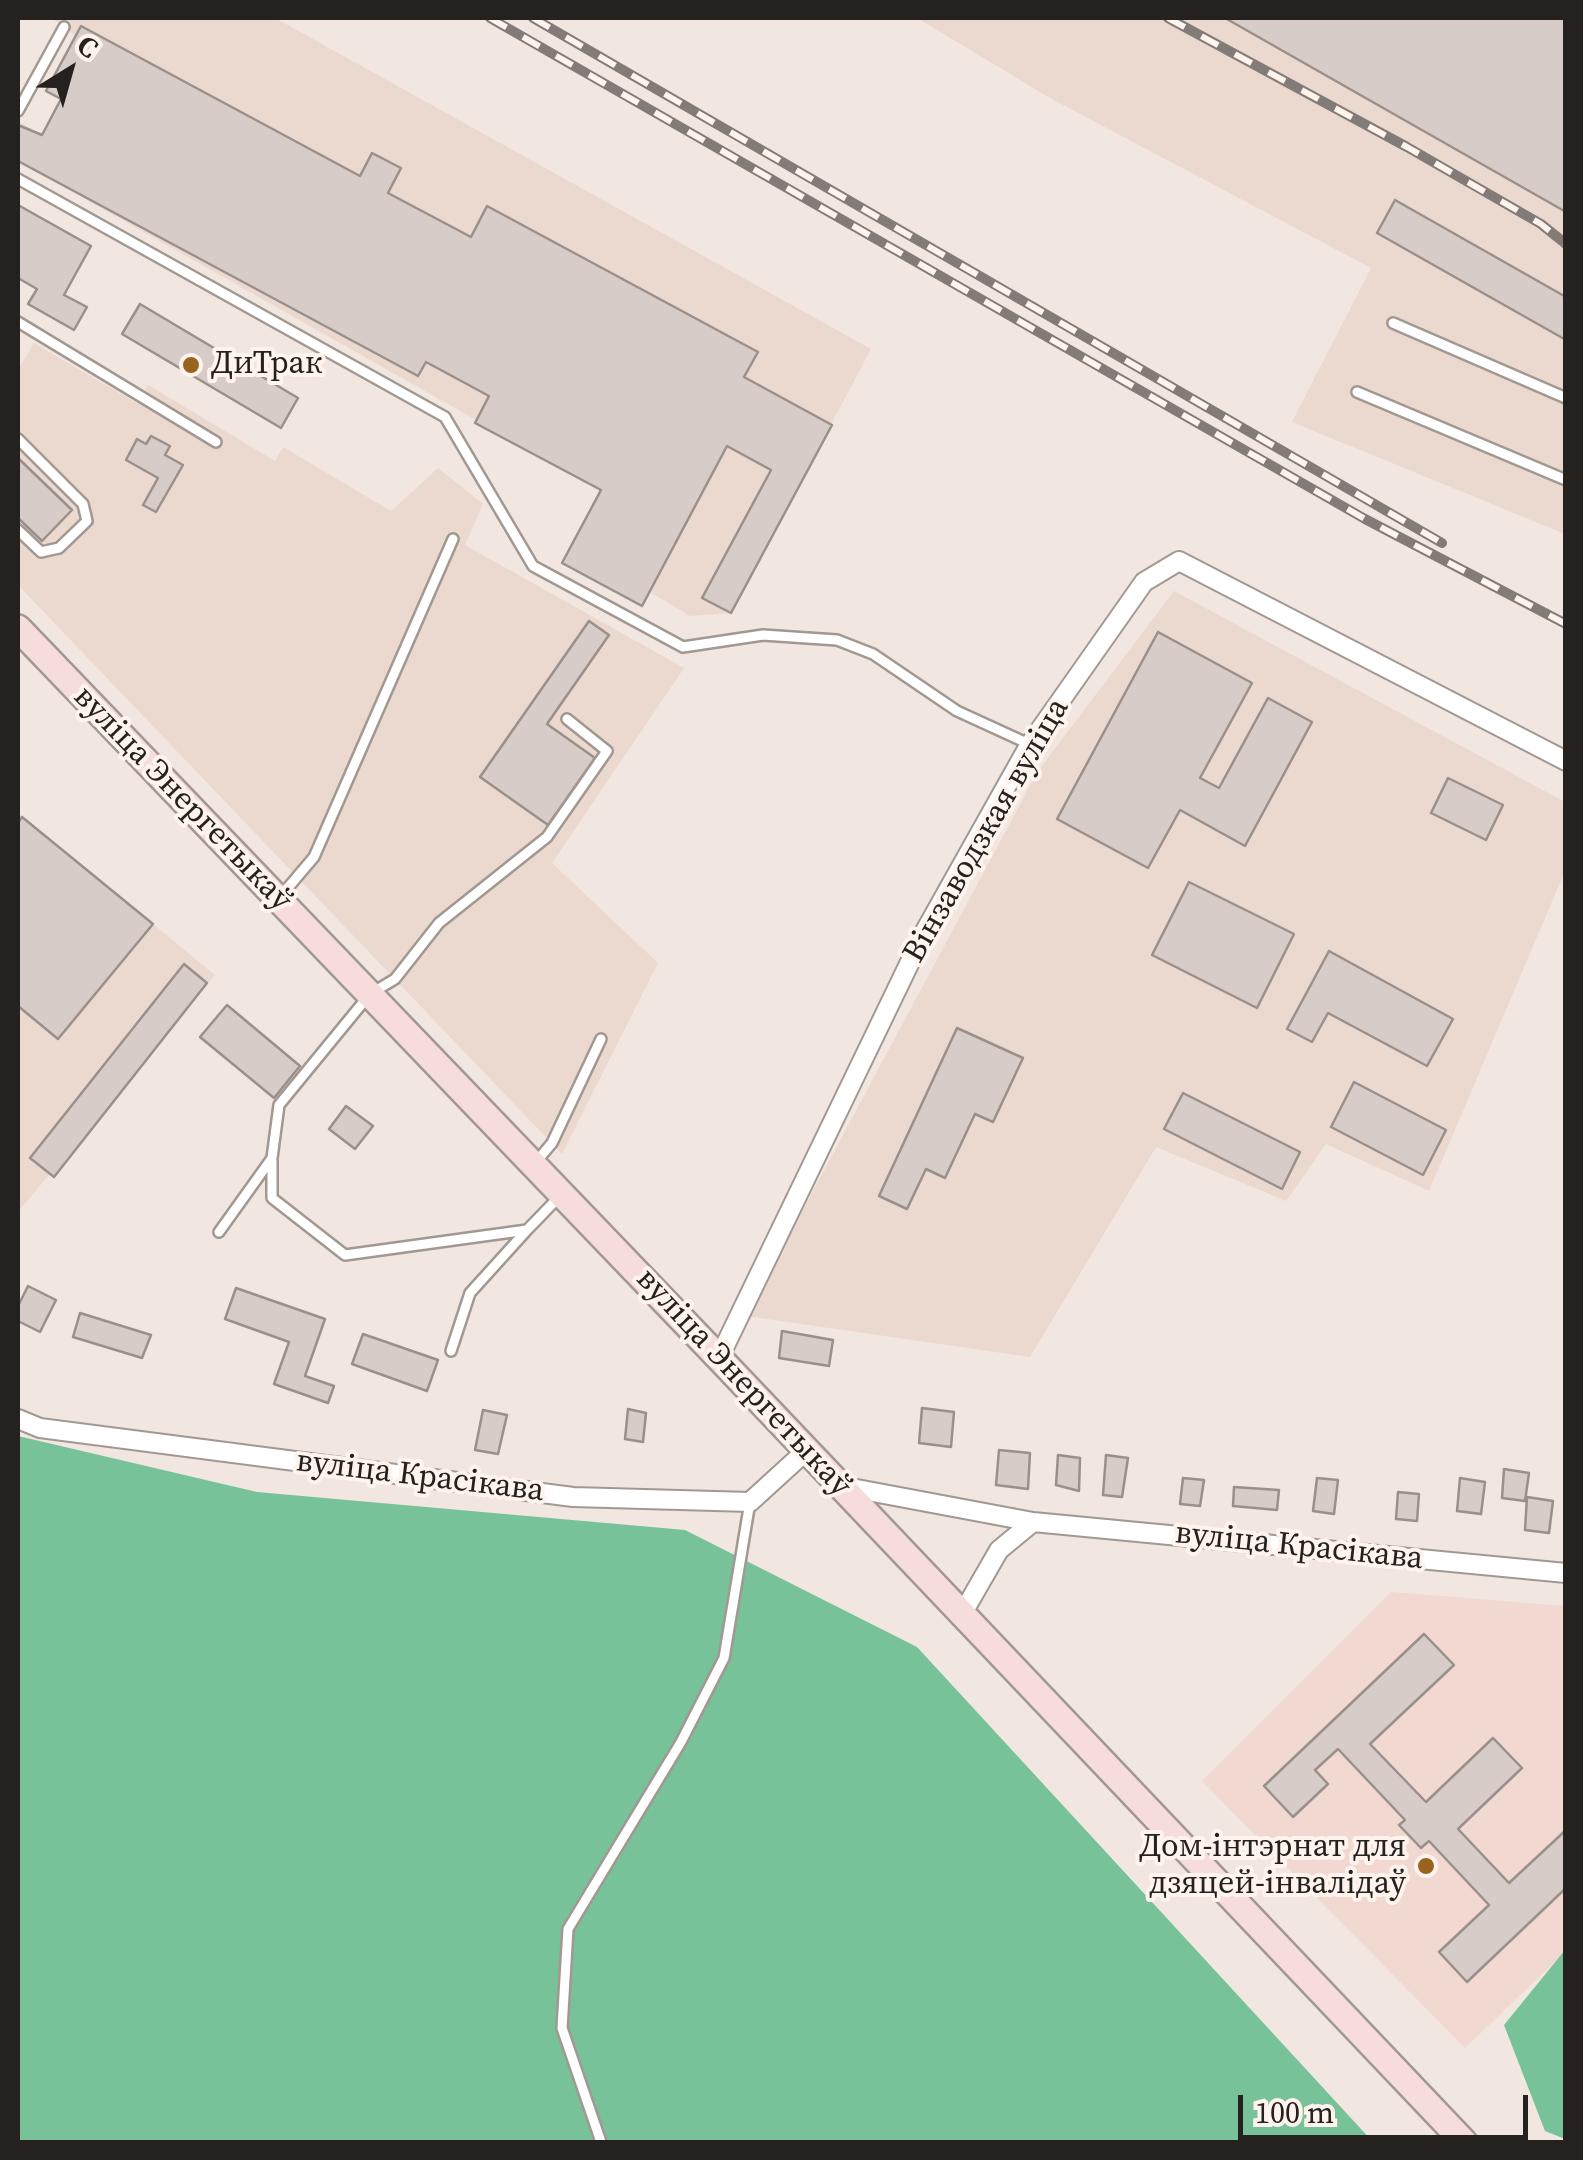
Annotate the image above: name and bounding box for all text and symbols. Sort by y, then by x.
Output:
north arrow [20,20,120,120]
text: С [70,26,106,66]
place label: ДиТрак [211,346,322,384]
marker: ДиТрак [180,354,202,376]
street label: вуліца Энергетыкаў [65,678,299,920]
street label: Вінзаводзкая вуліца [896,692,1078,970]
street label: вуліца Энергетыкаў [627,1261,859,1505]
street label: вуліца Красікава [294,1443,546,1511]
street label: вуліца Красікава [1173,1515,1425,1579]
place label: Дом-інтэрнат для дзяцей-інвалідаў [1139,1829,1406,1904]
marker: Дом-інтэрнат для дзяцей-інвалідаў [1415,1855,1437,1877]
scale bar [1243,2075,1533,2137]
text: 100 m [1255,2092,1334,2133]

